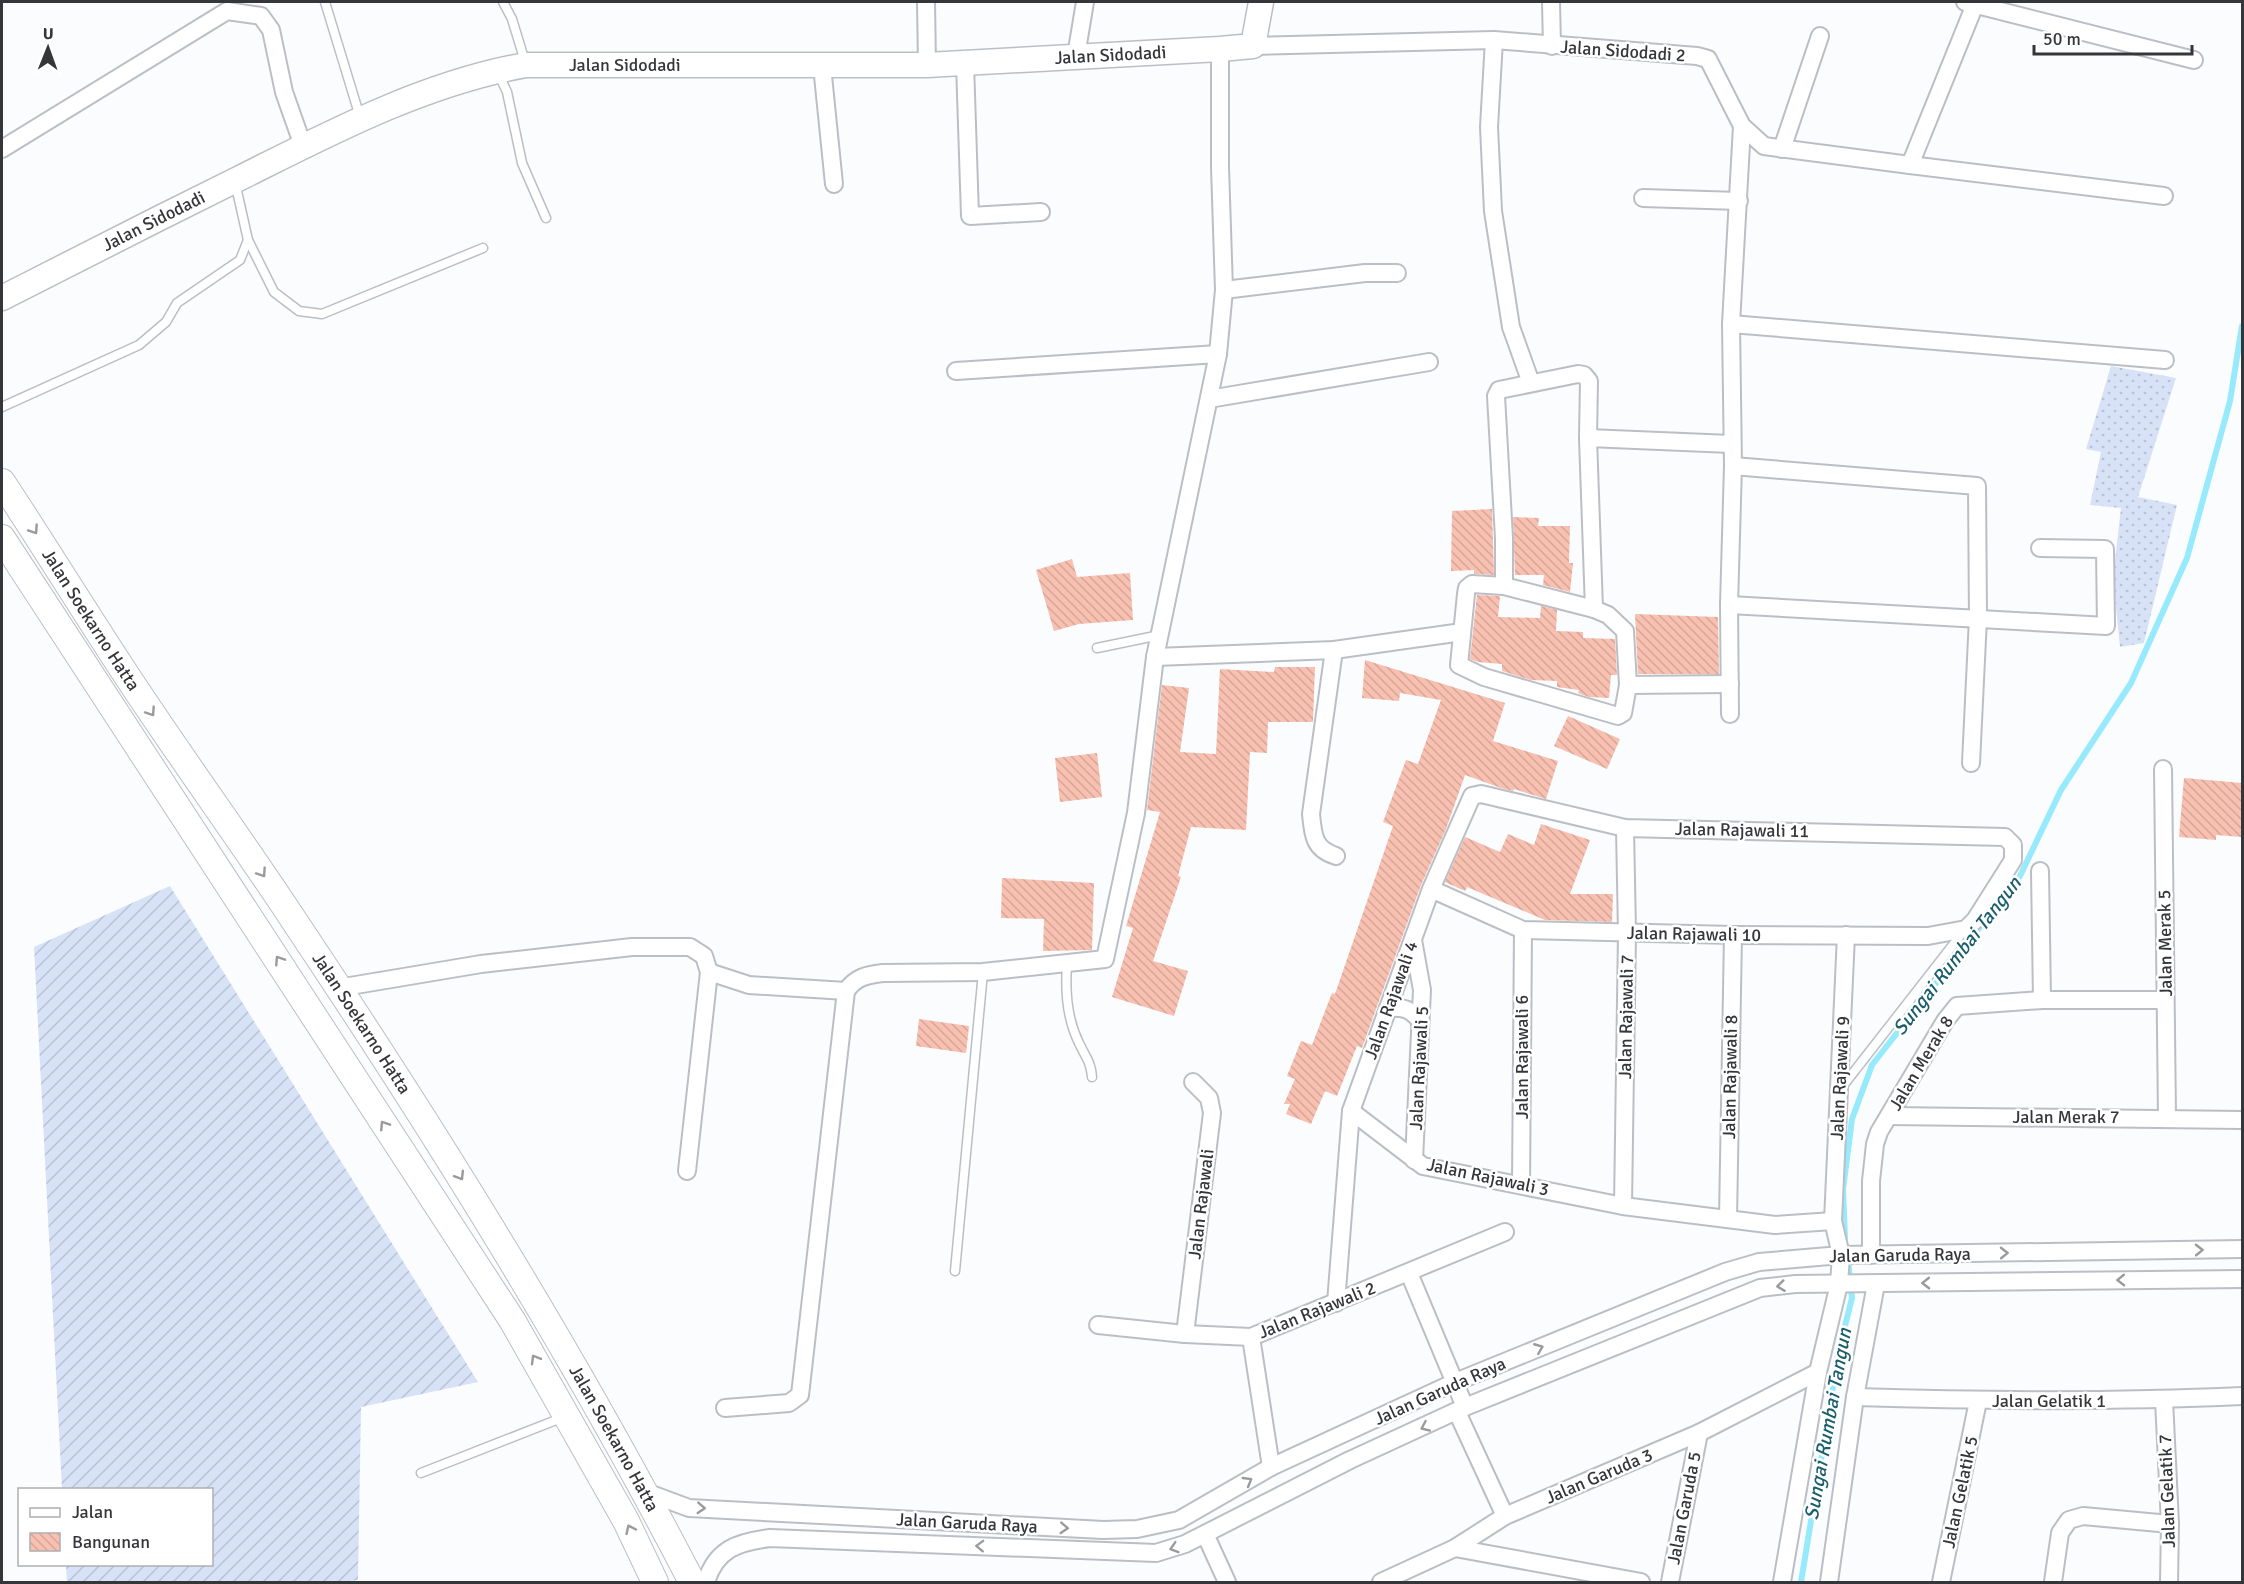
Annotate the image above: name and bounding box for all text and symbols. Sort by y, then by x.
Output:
north arrow [18,18,78,78]
scale bar [2034,18,2192,56]
text: U [43,24,54,44]
text: 50 m [2043,28,2081,50]
street label: Jalan Sidodadi 2 [1560,36,1686,66]
street label: Jalan Sidodadi [1054,41,1167,69]
street label: Jalan Sidodadi [569,54,681,76]
street label: Jalan Sidodadi [99,186,209,256]
one-way arrow [27,524,38,535]
street label: Jalan Soekarno Hatta [37,545,145,695]
one-way arrow [144,705,155,716]
street label: Jalan Rajawali 11 [1675,818,1809,842]
one-way arrow [254,866,265,877]
water label: Sungai Rumbai Tangun [1887,871,2027,1040]
street label: Jalan Merak 5 [2153,889,2177,997]
street label: Jalan Rajawali 10 [1627,922,1761,946]
street label: Jalan Rajawali 4 [1359,938,1423,1062]
street label: Jalan Soekarno Hatta [308,949,416,1098]
street label: Jalan Rajawali 7 [1614,955,1638,1079]
one-way arrow [275,956,286,967]
street label: Jalan Rajawali 6 [1511,995,1533,1119]
street label: Jalan Rajawali 5 [1405,1005,1433,1131]
street label: Jalan Merak 8 [1884,1012,1958,1114]
street label: Jalan Rajawali 8 [1718,1015,1742,1139]
street label: Jalan Rajawali 9 [1826,1015,1854,1141]
street label: Jalan Merak 7 [2013,1106,2119,1128]
one-way arrow [380,1121,391,1132]
street label: Jalan Rajawali [1183,1148,1219,1260]
street label: Jalan Rajawali 3 [1425,1153,1551,1201]
one-way arrow [453,1170,465,1180]
street label: Jalan Garuda Raya [1829,1243,1971,1267]
one-way arrow [2194,1244,2203,1256]
one-way arrow [1999,1247,2008,1259]
one-way arrow [2117,1274,2126,1286]
street label: Jalan Rajawali 2 [1255,1276,1379,1344]
one-way arrow [1922,1277,1931,1289]
one-way arrow [1776,1279,1785,1292]
water label: Sungai Rumbai Tangun [1799,1325,1857,1522]
one-way arrow [1533,1343,1544,1355]
street label: Jalan Garuda Raya [1371,1352,1509,1430]
one-way arrow [531,1355,542,1365]
street label: Jalan Soekarno Hatta [565,1361,664,1515]
street label: Jalan Gelatik 1 [1992,1390,2106,1412]
one-way arrow [1420,1420,1431,1432]
street label: Jalan Gelatik 5 [1937,1434,1983,1550]
street label: Jalan Gelatik 7 [2154,1434,2180,1548]
street label: Jalan Garuda 3 [1542,1444,1656,1508]
street label: Jalan Garuda 5 [1662,1450,1706,1566]
one-way arrow [1241,1477,1252,1488]
legend [18,1488,213,1566]
text: Jalan [72,1501,113,1523]
one-way arrow [697,1502,706,1515]
street label: Jalan Garuda Raya [896,1508,1038,1538]
one-way arrow [1059,1522,1068,1535]
one-way arrow [625,1525,637,1536]
text: Bangunan [72,1531,150,1553]
one-way arrow [975,1539,984,1552]
one-way arrow [1169,1541,1180,1553]

